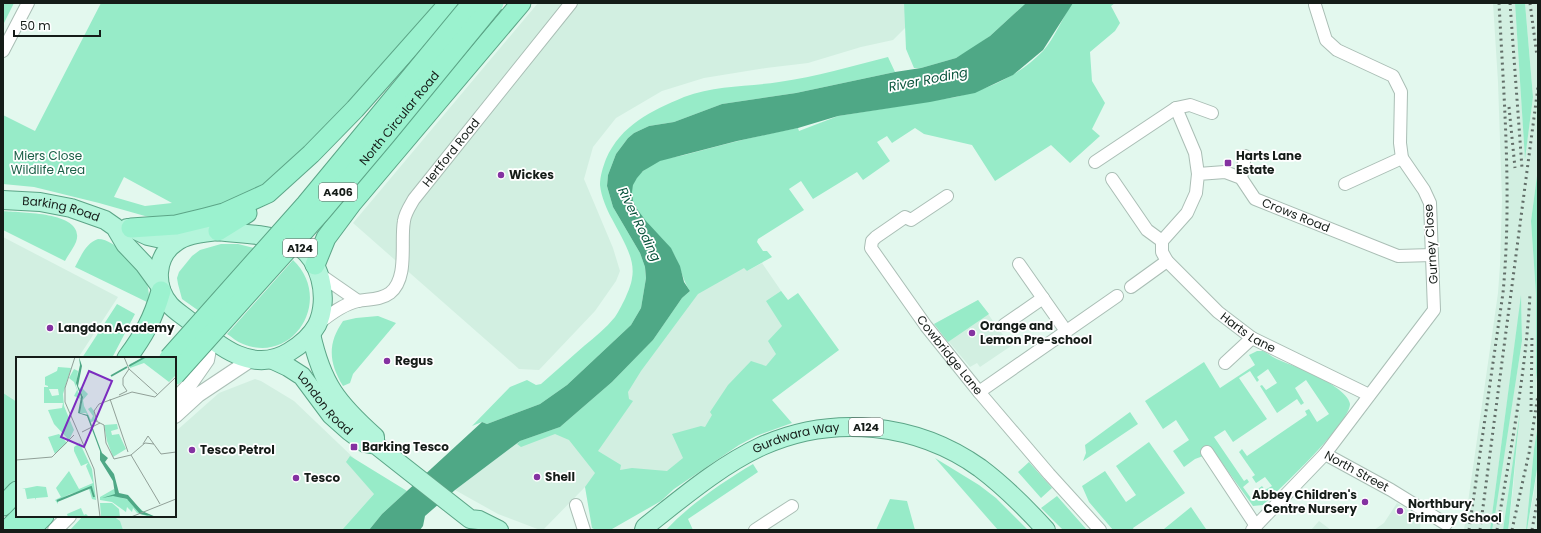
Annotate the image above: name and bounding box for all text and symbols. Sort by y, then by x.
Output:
scale bar [14,12,100,38]
text: 50 m [20,17,51,34]
water label: River Roding [887,62,970,96]
street label: North Circular Road [355,67,443,169]
street label: Hertford Road [418,115,483,190]
park label: Miers Close Wildlife Area [11,147,85,178]
place label: Harts Lane Estate [1236,147,1302,178]
marker: Harts Lane Estate [1223,158,1233,168]
place label: Wickes [509,166,554,183]
marker: Wickes [496,170,506,180]
road number: A406 [319,183,357,201]
water label: River Roding [613,184,666,265]
street label: Barking Road [22,192,102,226]
street label: Crows Road [1259,194,1333,236]
street label: Gurney Close [1419,203,1442,285]
road number: A124 [283,239,317,257]
street label: Harts Lane [1217,308,1279,356]
street label: Cowbridge Lane [913,312,987,398]
place label: Orange and Lemon Pre-school [980,317,1092,348]
place label: Langdon Academy [58,319,175,336]
marker: Langdon Academy [45,323,55,333]
marker: Orange and Lemon Pre-school [967,328,977,338]
place label: Regus [395,352,433,369]
marker: Regus [382,356,392,366]
inset map [16,357,176,517]
street label: London Road [295,367,357,439]
street label: Gurdwara Way [749,418,840,457]
road number: A124 [849,418,883,436]
place label: Barking Tesco [362,438,449,455]
place label: Tesco Petrol [200,441,275,458]
marker: Barking Tesco [349,442,359,452]
marker: Tesco Petrol [187,445,197,455]
street label: North Street [1322,446,1392,495]
place label: Shell [545,468,575,485]
place label: Tesco [304,469,340,486]
marker: Shell [532,472,542,482]
marker: Tesco [291,473,301,483]
place label: Abbey Children's Centre Nursery [1252,486,1357,517]
place label: Northbury Primary School [1408,495,1502,526]
marker: Abbey Children's Centre Nursery [1360,497,1370,507]
marker: Northbury Primary School [1395,506,1405,516]

